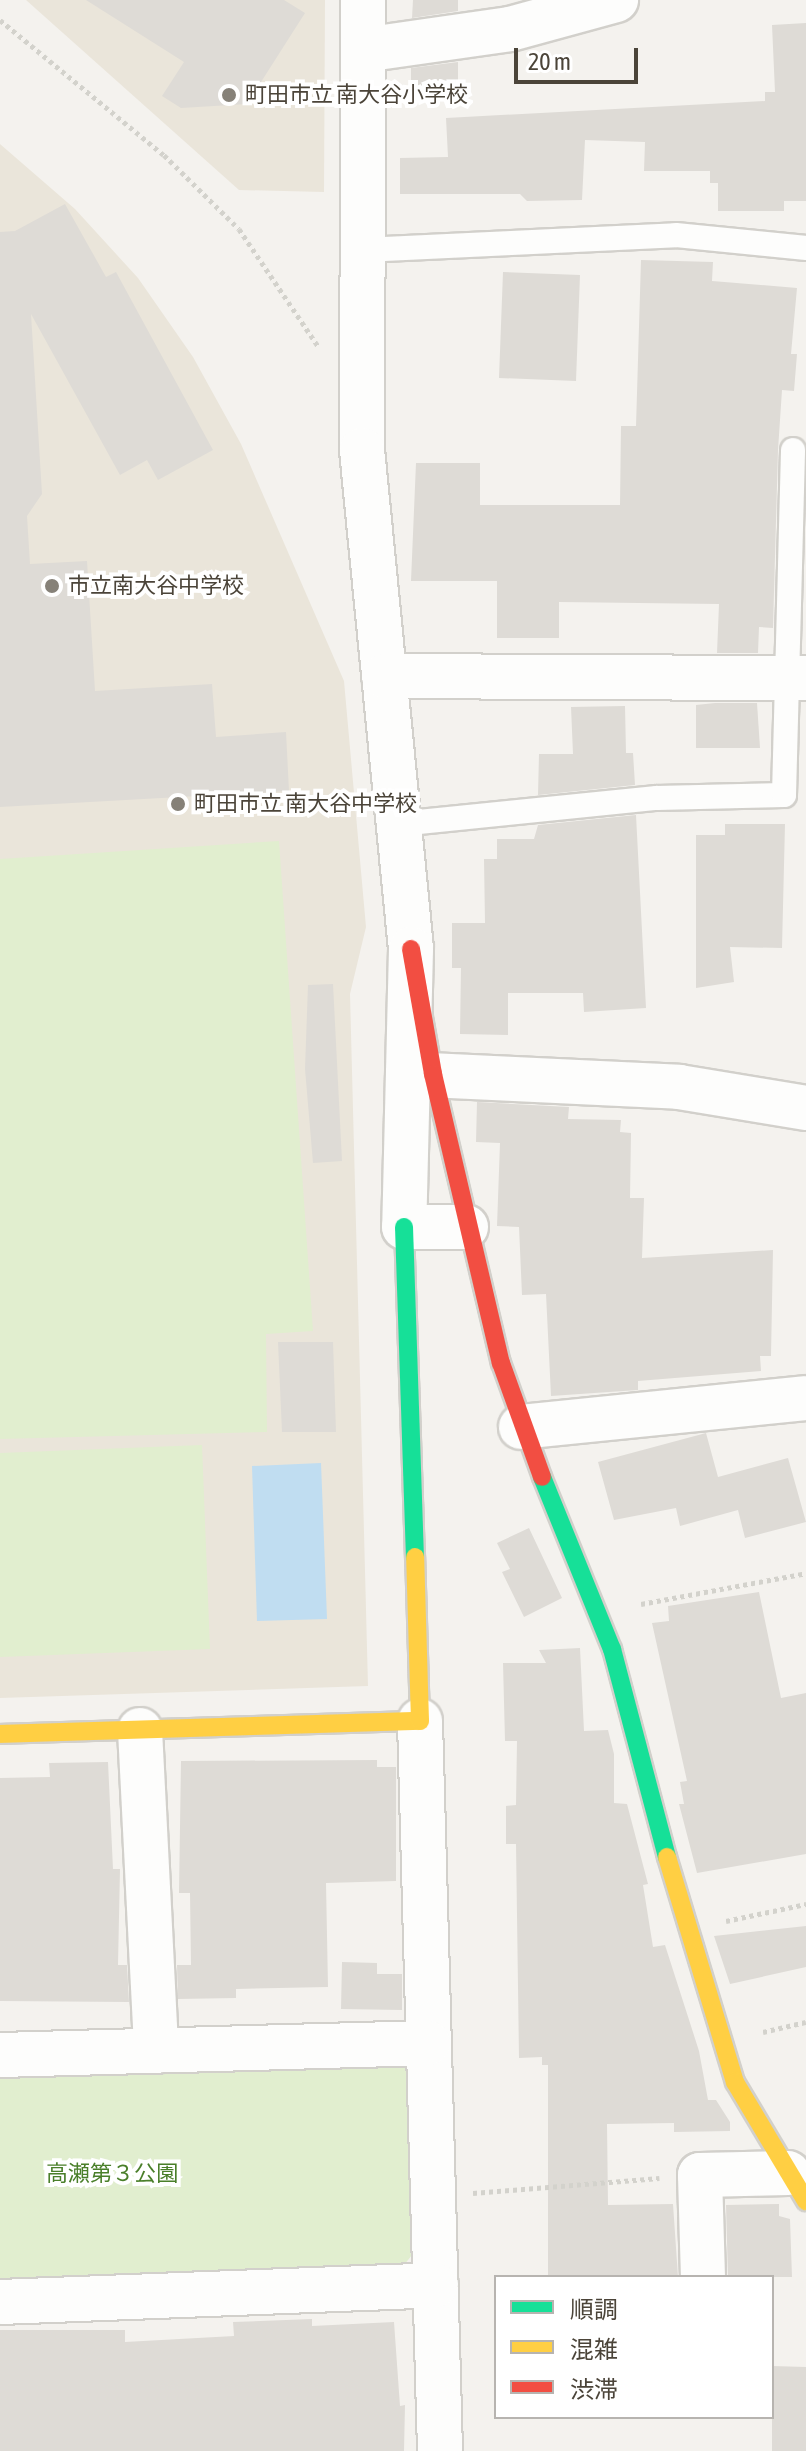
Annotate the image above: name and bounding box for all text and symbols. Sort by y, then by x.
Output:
scale bar [518,32,642,82]
text: 20 m [528,48,571,75]
place label: 町田市立 南大谷小学校 [245,82,468,108]
marker: 町田市立 南大谷小学校 [220,86,238,104]
place label: 市立南大谷中学校 [68,573,244,599]
marker: 市立南大谷中学校 [43,577,61,595]
place label: 町田市立 南大谷中学校 [194,791,417,817]
marker: 町田市立 南大谷中学校 [169,795,187,813]
park label: 高瀬第３公園 [46,2161,178,2187]
legend [494,2275,774,2419]
text: 順調 [570,2296,618,2323]
text: 混雑 [570,2336,618,2363]
text: 渋滞 [570,2376,618,2403]

